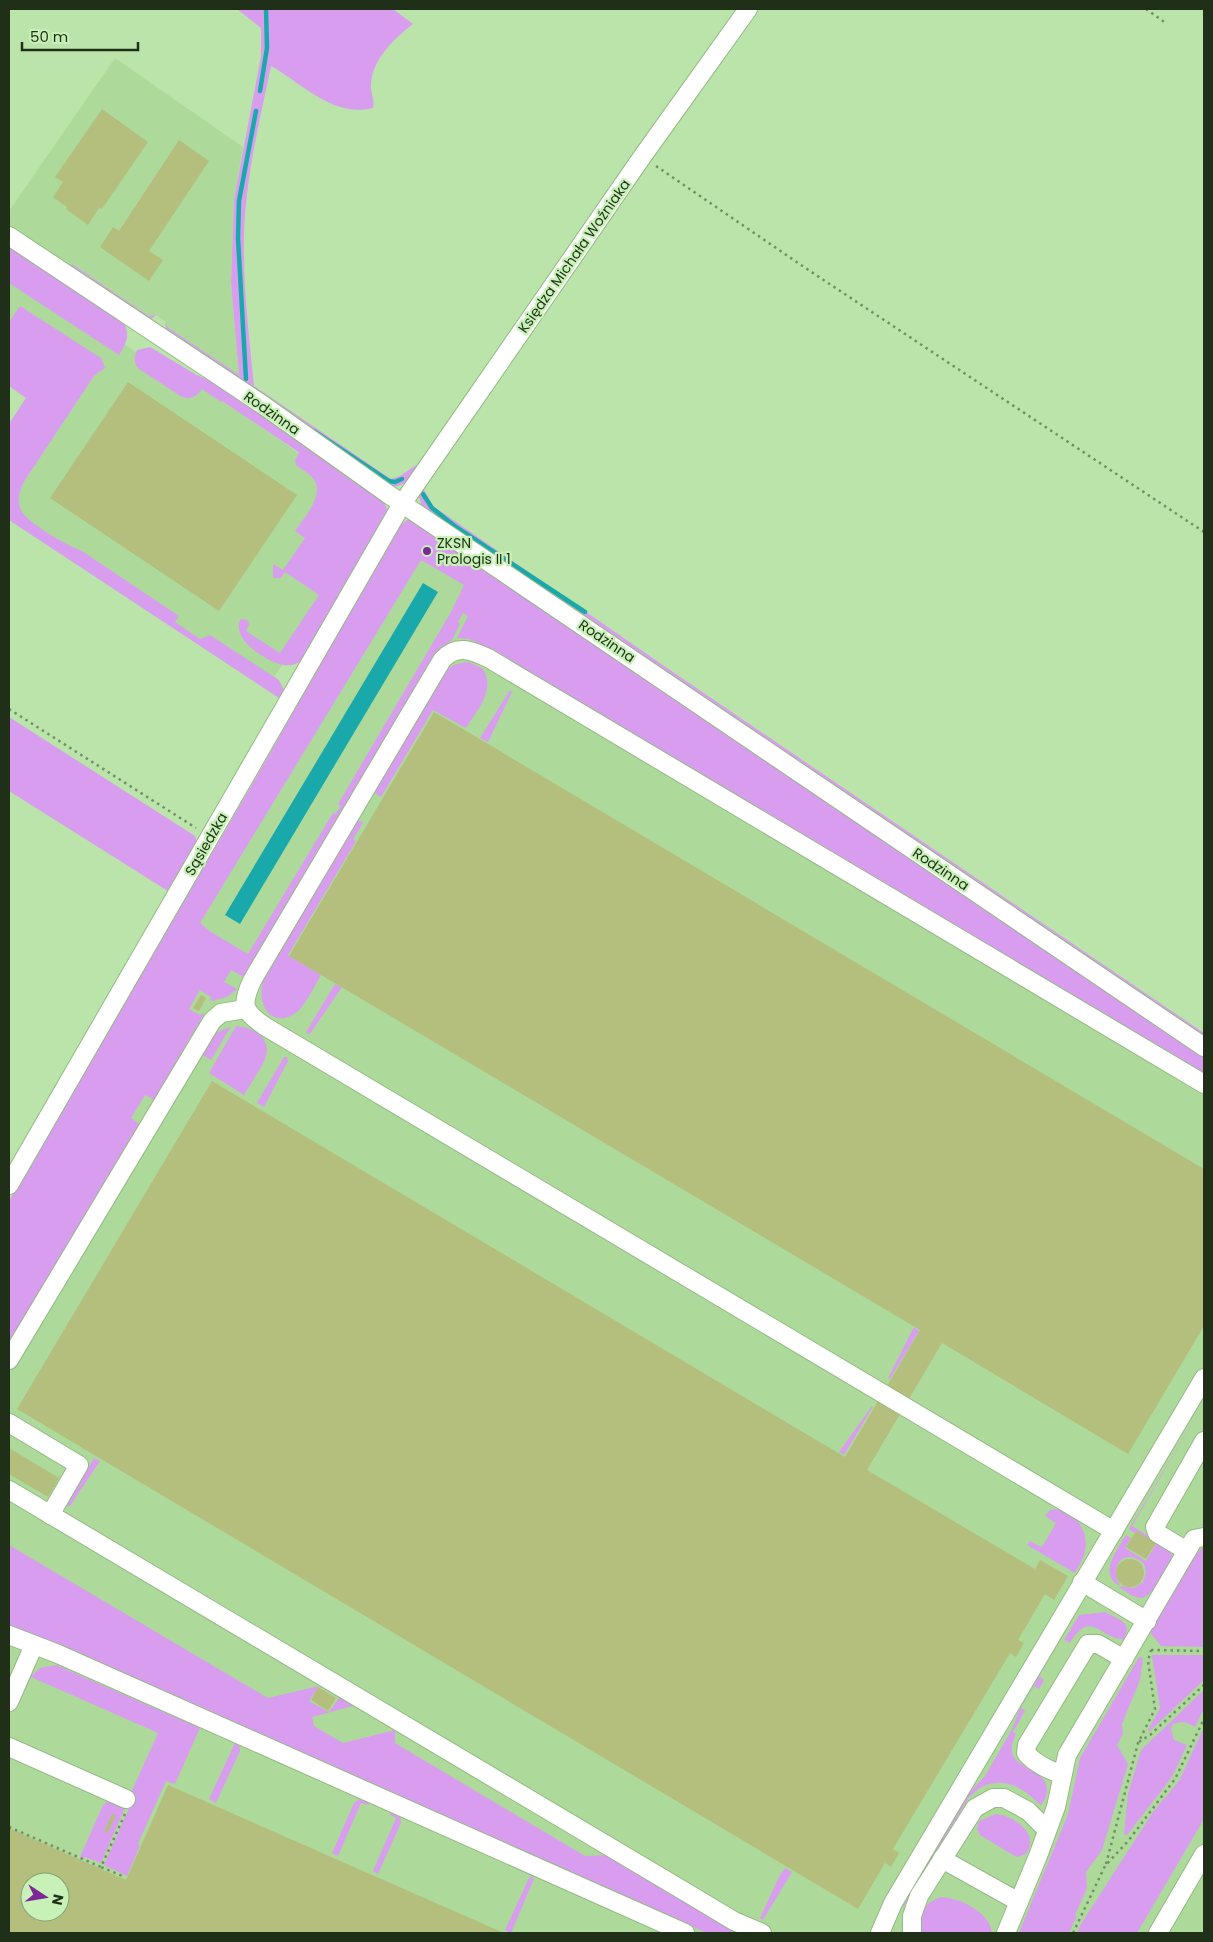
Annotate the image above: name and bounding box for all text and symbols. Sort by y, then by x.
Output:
scale bar [22,20,139,52]
text: 50 m [30,26,68,47]
street label: Księdza Michała Woźniaka [513,175,635,337]
street label: Rodzinna [240,386,304,440]
place label: ZKSN Prologis II 1 [437,533,511,569]
marker: ZKSN Prologis II 1 [421,545,433,557]
street label: Rodzinna [575,615,639,667]
street label: Sąsiedzka [180,809,232,879]
street label: Rodzinna [909,843,973,895]
north arrow [20,1872,70,1922]
text: N [47,1892,69,1907]

